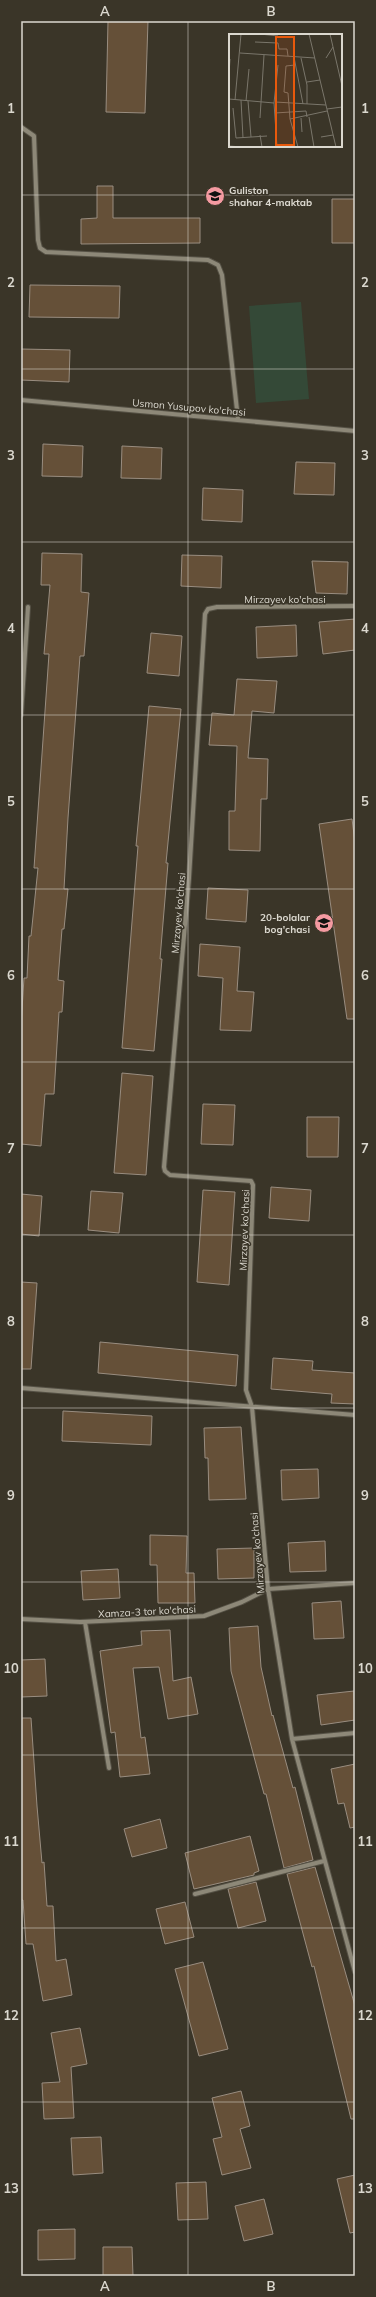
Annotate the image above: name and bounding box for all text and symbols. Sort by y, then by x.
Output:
text: A [100,3,110,19]
text: B [267,3,276,19]
inset map [229,34,342,147]
text: 1 [7,100,15,116]
text: 1 [361,100,369,116]
place label: Guliston shahar 4-maktab [229,184,312,209]
school or university icon: Guliston shahar 4-maktab [204,185,226,207]
text: 2 [7,274,15,290]
text: 2 [361,274,369,290]
street label: Usmon Yusupov ko'chasi [132,396,246,419]
text: 3 [7,447,15,463]
text: 3 [361,447,369,463]
street label: Mirzayev ko'chasi [244,593,326,606]
text: 4 [7,620,15,636]
text: 4 [361,620,369,636]
text: 5 [7,793,15,809]
text: 5 [361,793,369,809]
street label: Mirzayev ko'chasi [168,872,189,954]
place label: 20-bolalar bog'chasi [260,911,310,936]
school or university icon: 20-bolalar bog'chasi [313,912,335,934]
text: 6 [7,967,15,983]
text: 6 [361,967,369,983]
text: 7 [7,1140,15,1156]
text: 7 [361,1140,369,1156]
street label: Mirzayev ko'chasi [237,1189,252,1271]
text: 8 [7,1313,15,1329]
text: 8 [361,1313,369,1329]
text: 9 [7,1487,15,1503]
text: 9 [361,1487,369,1503]
street label: Mirzayev ko'chasi [247,1512,268,1594]
street label: Xamza-3 tor ko'chasi [98,1602,196,1621]
text: 10 [3,1660,19,1676]
text: 10 [357,1660,373,1676]
text: 11 [3,1833,19,1849]
text: 11 [357,1833,373,1849]
text: 12 [3,2007,19,2023]
text: 12 [357,2007,373,2023]
text: 13 [3,2180,19,2196]
text: 13 [357,2180,373,2196]
text: A [100,2278,110,2294]
text: B [267,2278,276,2294]

